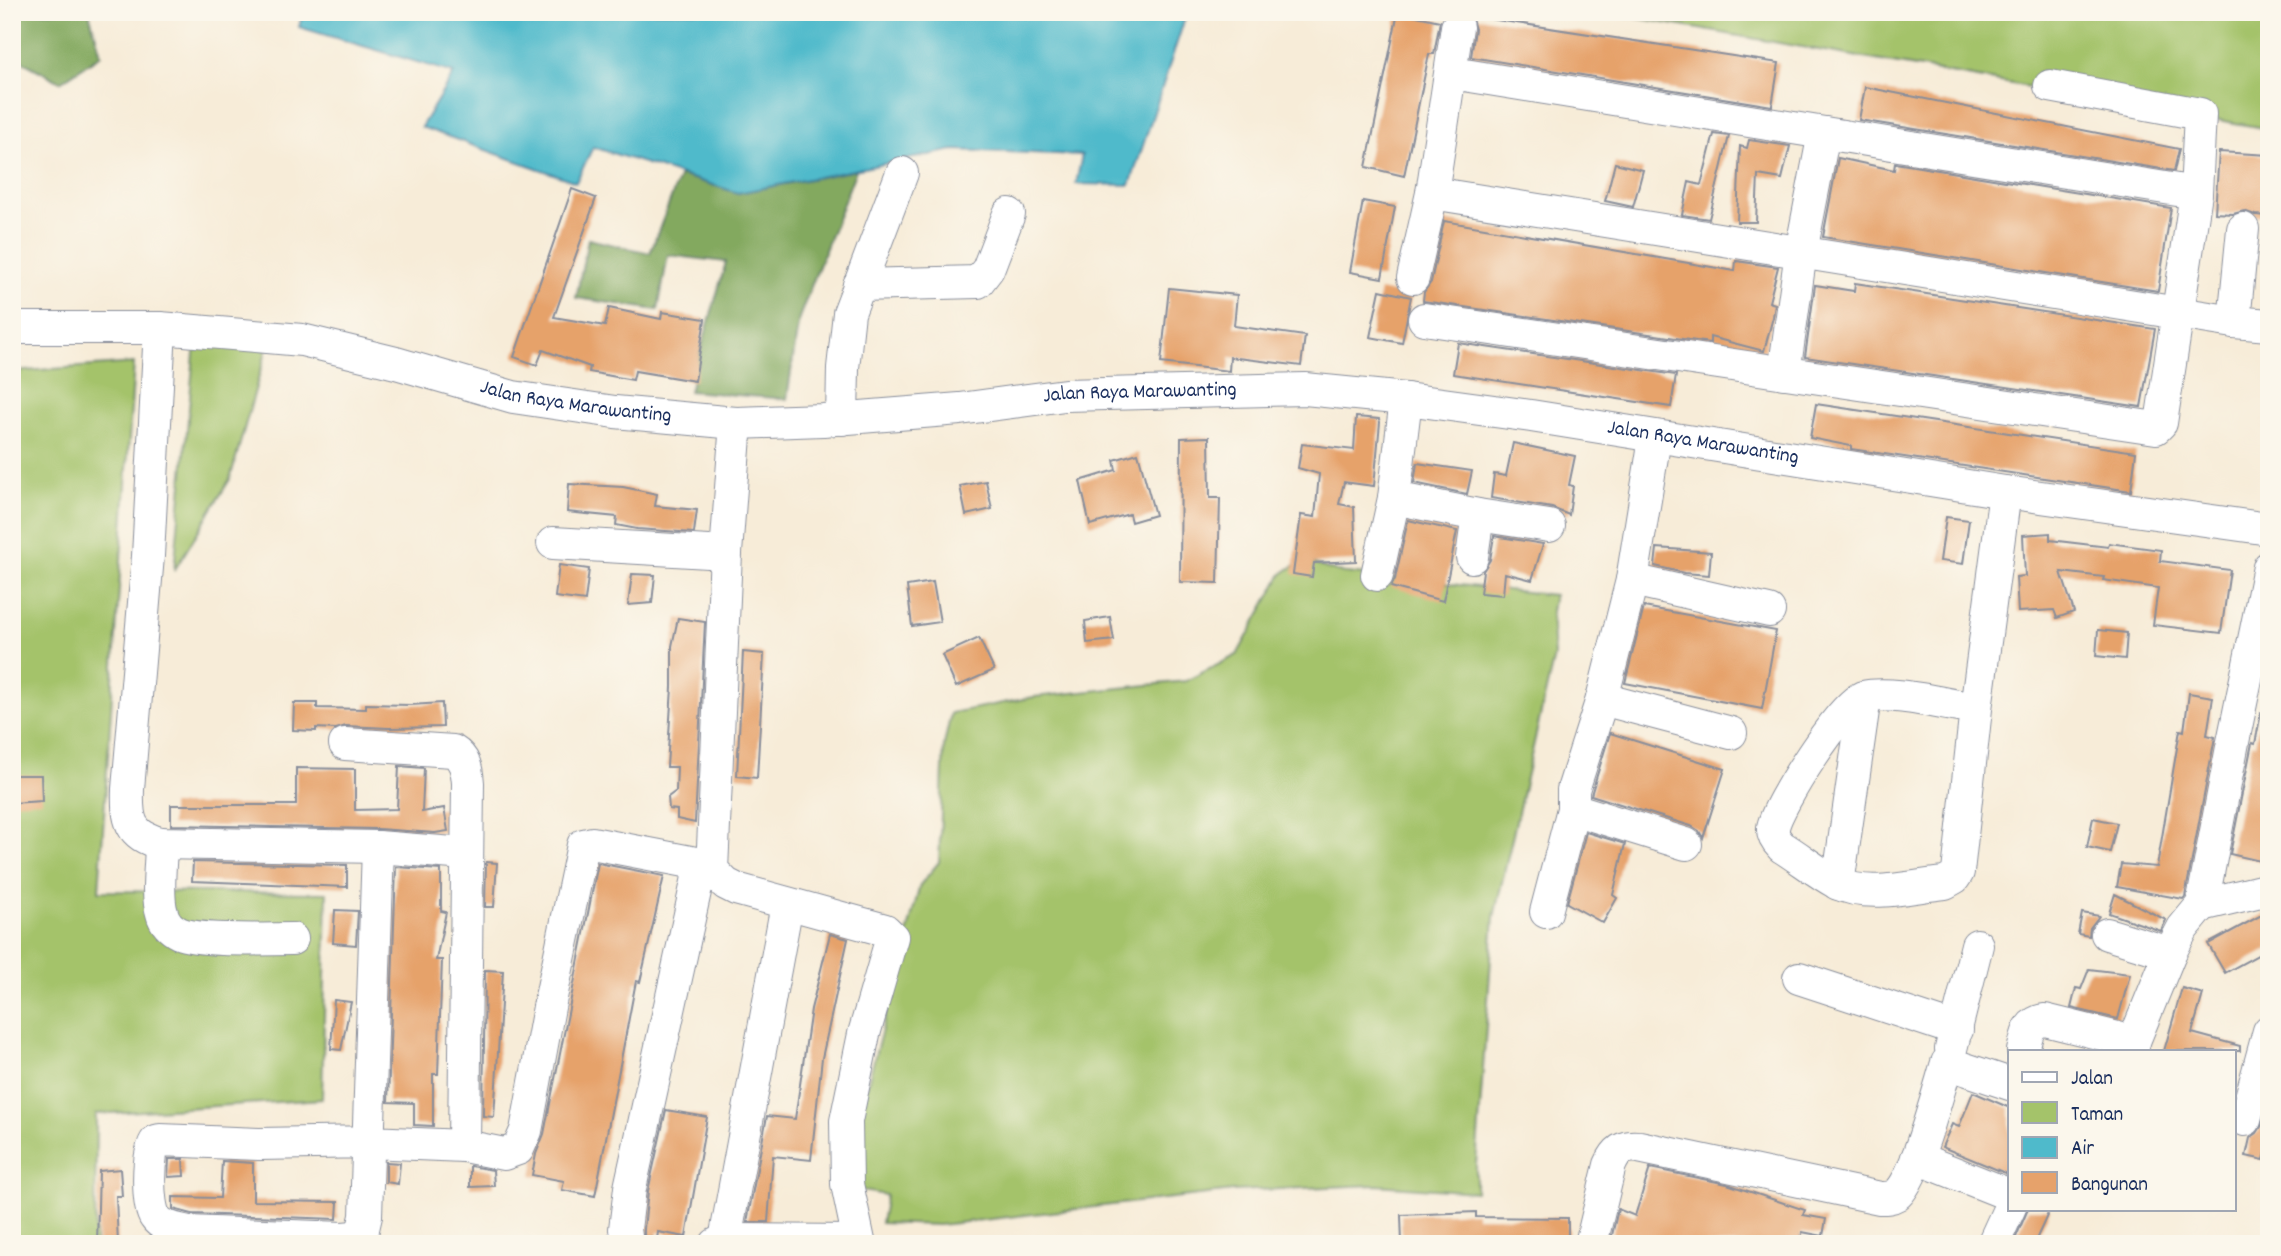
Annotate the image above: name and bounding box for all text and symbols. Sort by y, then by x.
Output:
street label: Jalan Raya Marawanting [476,373,673,432]
street label: Jalan Raya Marawanting [1041,376,1237,413]
street label: Jalan Raya Marawanting [1605,413,1801,474]
legend [2008,1050,2236,1210]
text: Jalan [2071,1065,2113,1095]
text: Taman [2071,1101,2123,1131]
text: Air [2071,1135,2094,1165]
text: Bangunan [2071,1171,2148,1201]

